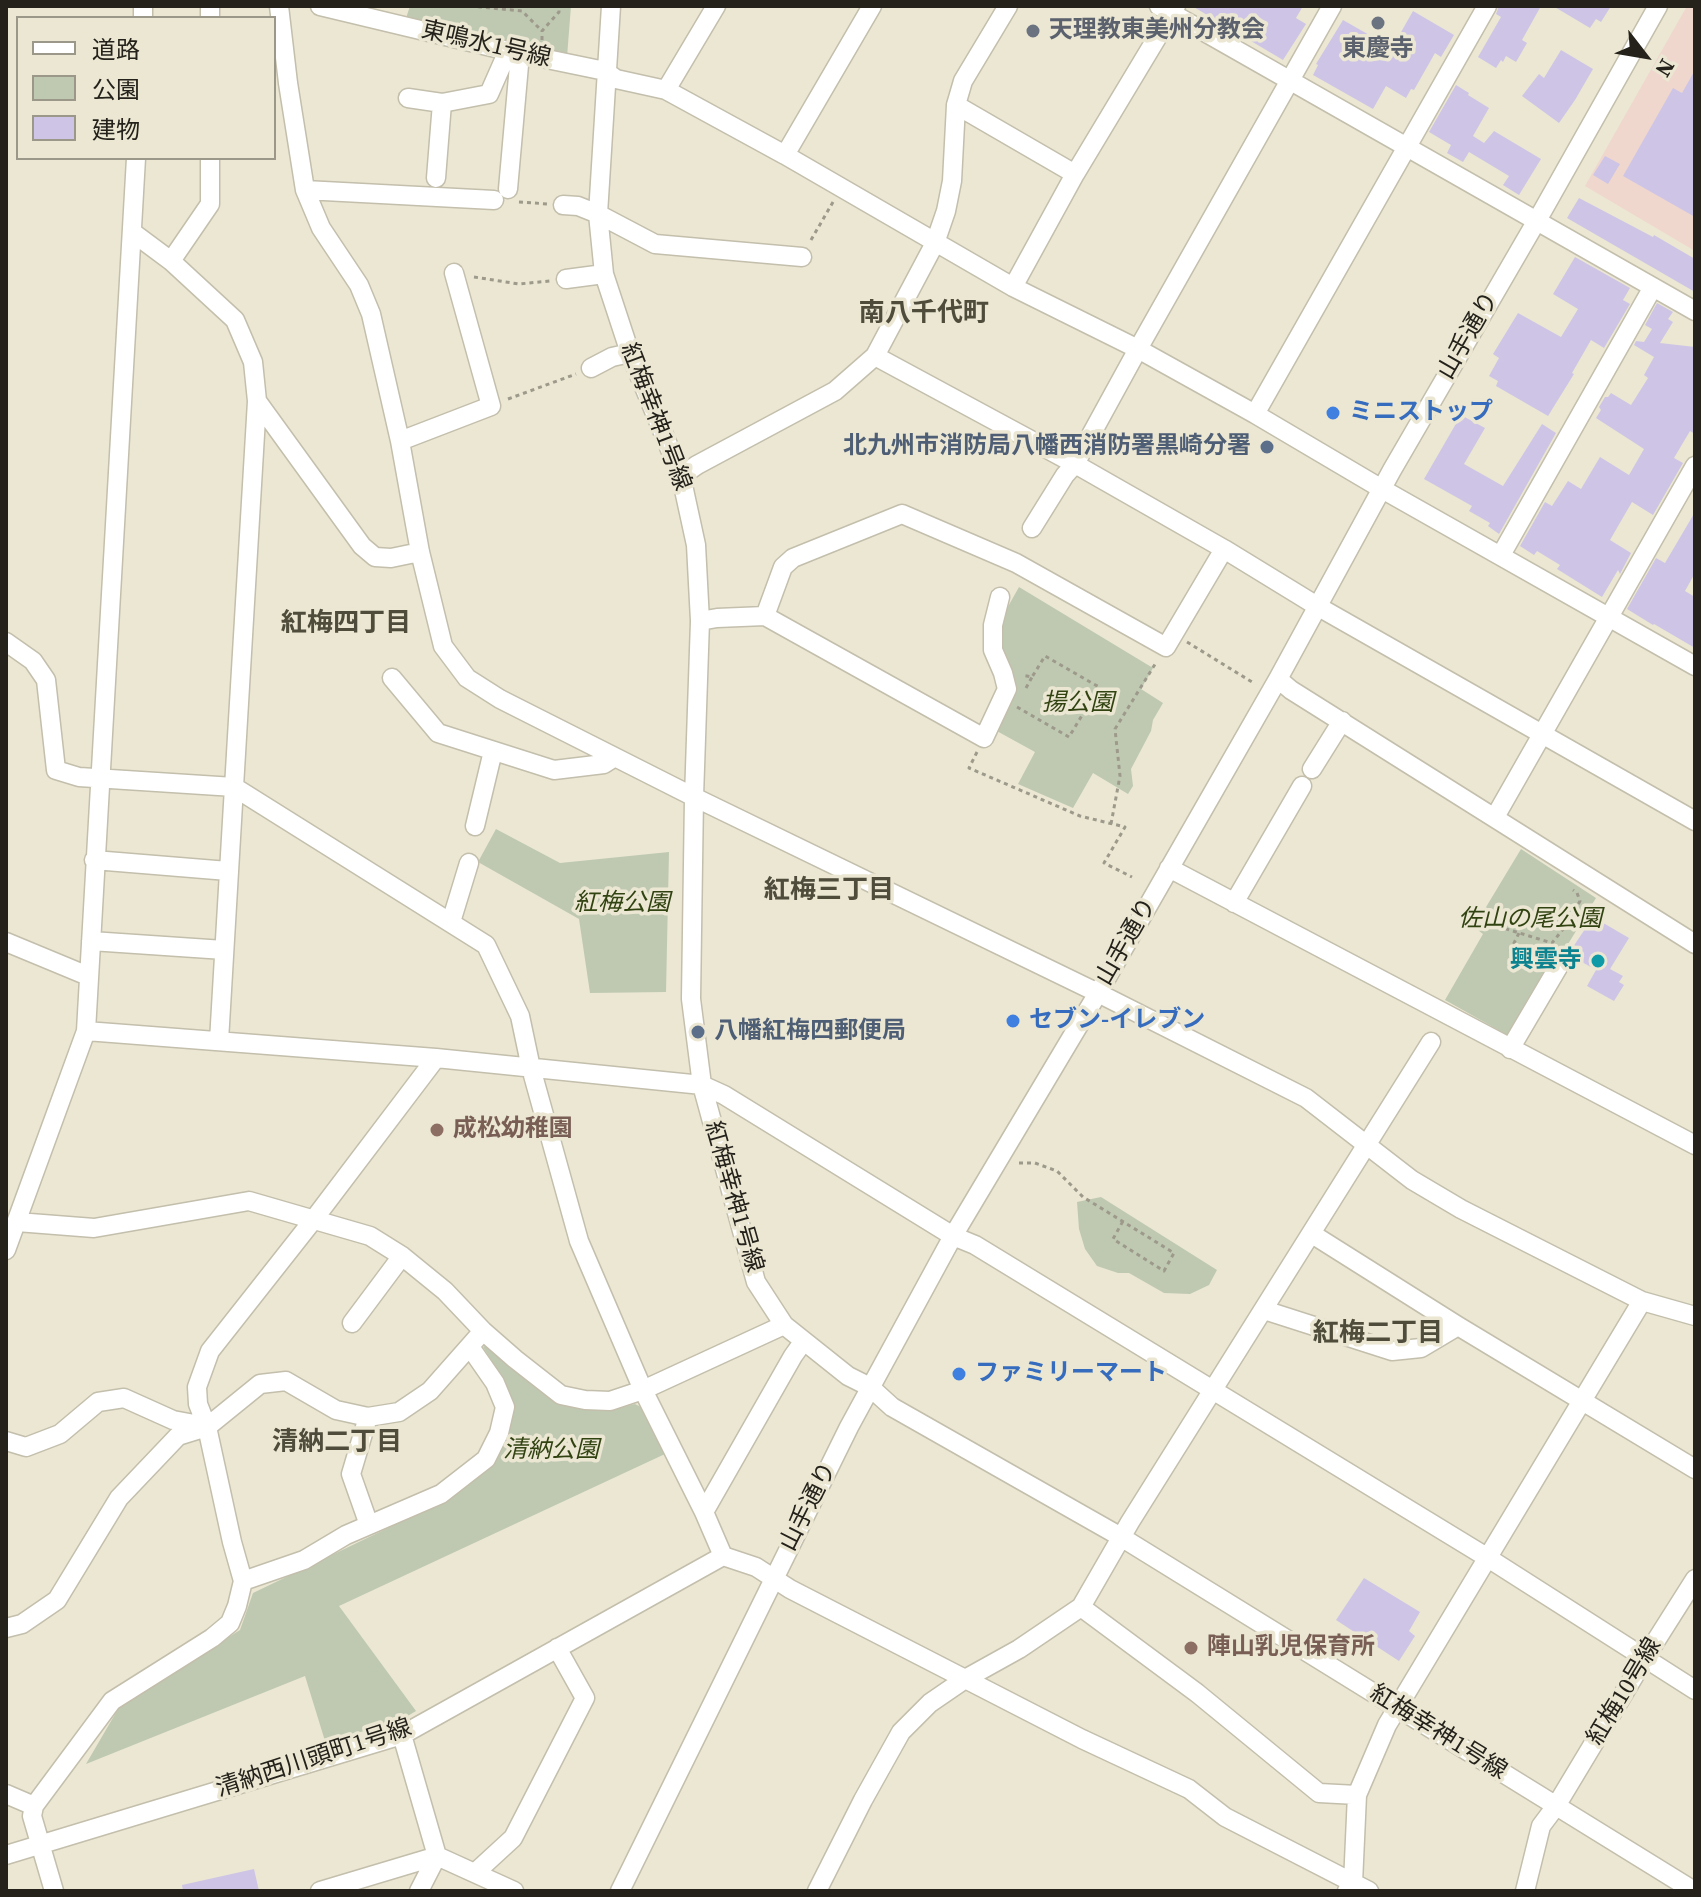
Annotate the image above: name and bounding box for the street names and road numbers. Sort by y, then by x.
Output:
street label: 東鳴水1号線 [418,16,554,74]
street label: 山手通り [1433,287,1505,385]
street label: 紅梅幸神1号線 [614,339,696,495]
street label: 山手通り [1091,893,1163,991]
street label: 紅梅幸神1号線 [698,1118,768,1276]
street label: 山手通り [774,1458,844,1556]
street label: 紅梅10号線 [1582,1633,1668,1751]
street label: 紅梅幸神1号線 [1364,1679,1512,1787]
street label: 清納西川頭町1号線 [213,1714,415,1804]

